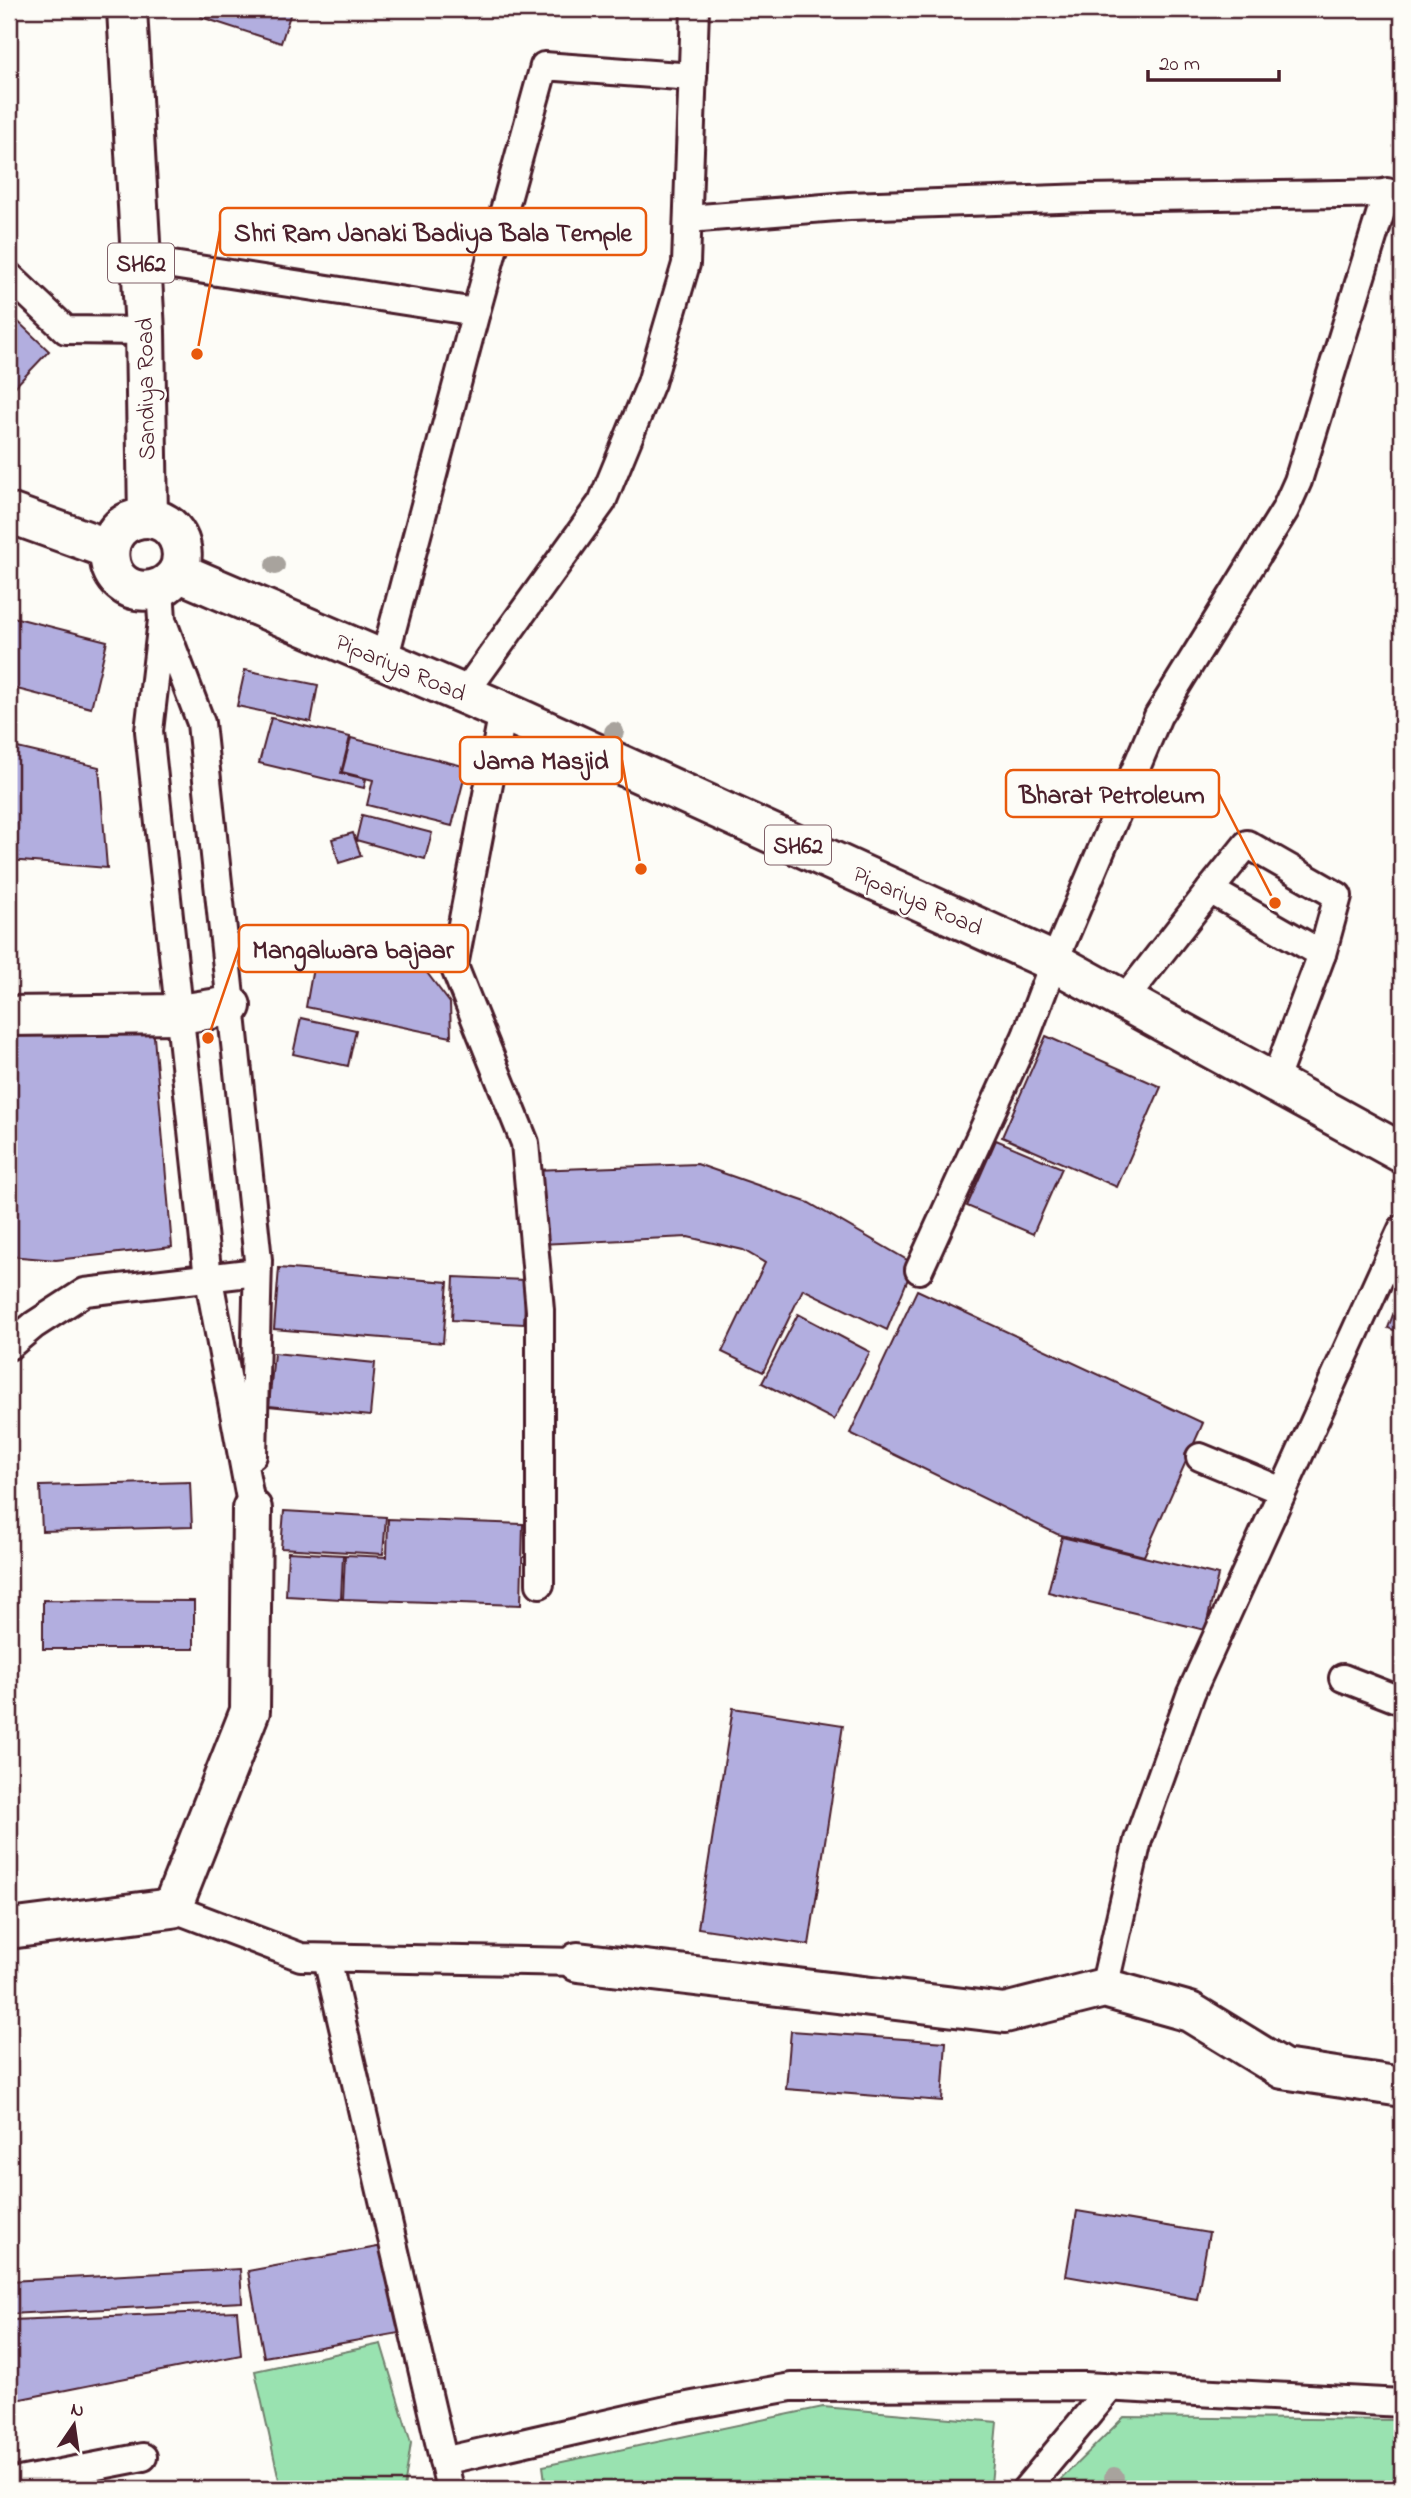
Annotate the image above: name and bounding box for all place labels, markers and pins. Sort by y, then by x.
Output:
callout: Shri Ram Janaki Badiya Bala Temple [220,208,646,255]
callout: Jama Masjid [460,737,622,784]
callout: Bharat Petroleum [1006,770,1219,817]
callout: Mangalwara bajaar [239,925,468,972]

